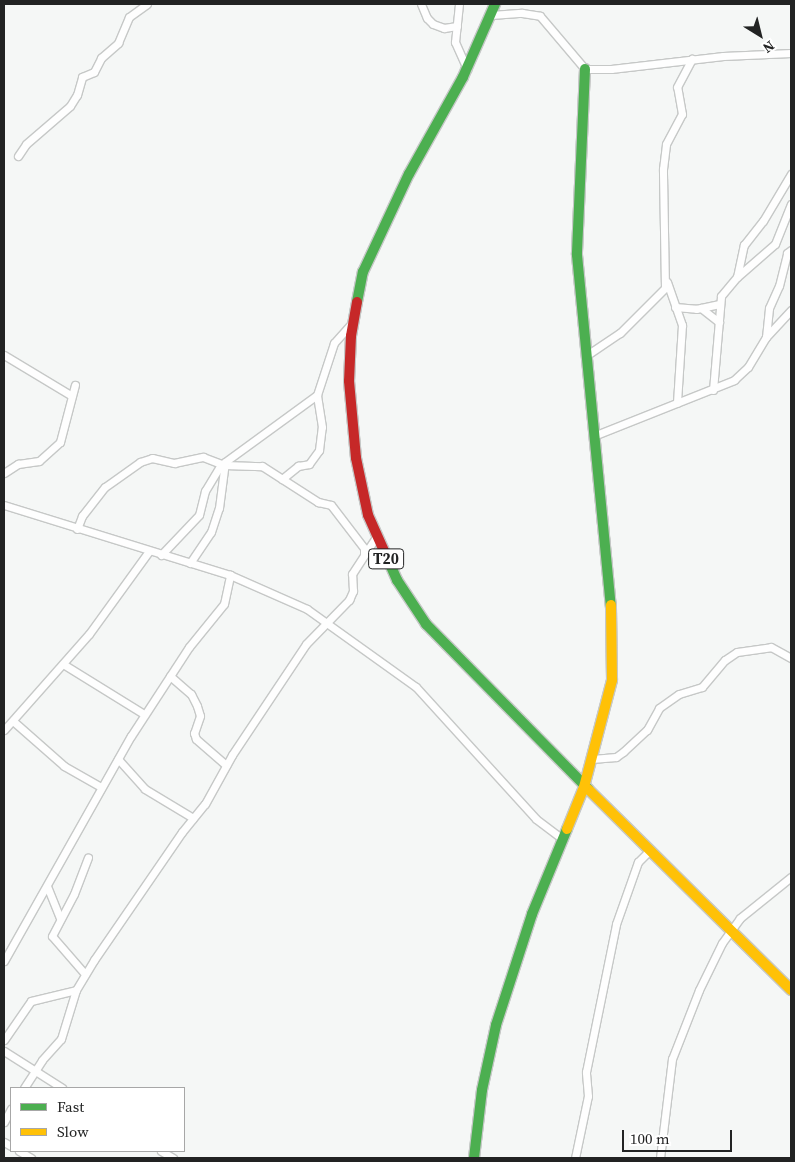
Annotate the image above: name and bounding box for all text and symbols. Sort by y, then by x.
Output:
north arrow [735,10,785,60]
text: N [759,36,779,58]
road number: T20 [367,546,405,572]
legend [10,1087,185,1152]
text: Fast [57,1096,84,1117]
scale bar [625,1120,735,1152]
text: Slow [57,1121,89,1142]
text: 100 m [630,1128,670,1149]

